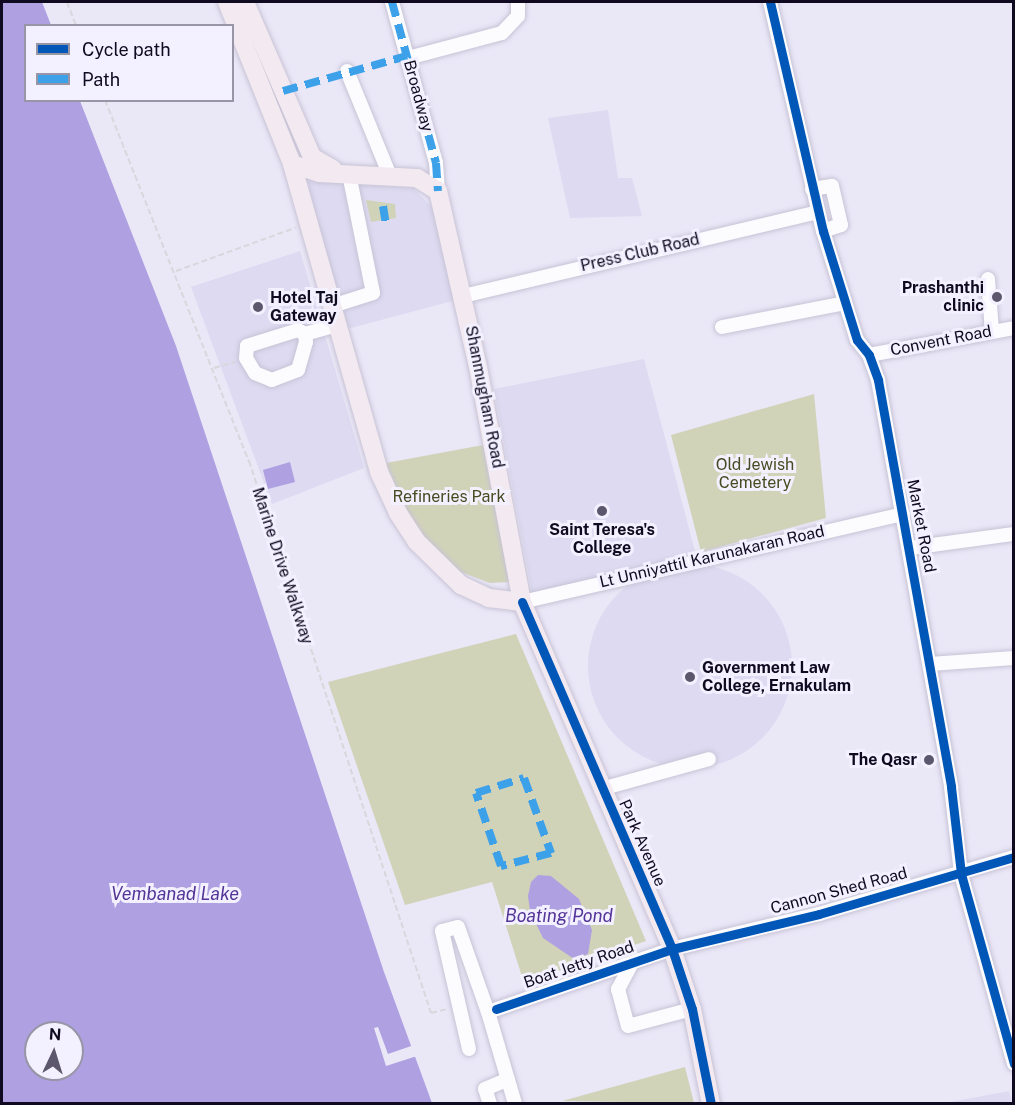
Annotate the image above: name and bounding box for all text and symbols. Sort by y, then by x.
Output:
legend [24,24,234,102]
text: Cycle path [82,39,171,60]
street label: Broadway [399,58,437,134]
text: Path [82,69,120,90]
street label: Press Club Road [579,230,701,276]
place label: Prashanthi clinic [902,278,984,316]
place label: Hotel Taj Gateway [270,288,338,326]
marker: Prashanthi clinic [988,288,1006,306]
marker: Hotel Taj Gateway [251,300,265,314]
street label: Convent Road [889,322,993,360]
street label: Shanmugham Road [461,324,507,470]
park label: Old Jewish Cemetery [716,455,794,493]
street label: Market Road [903,478,939,574]
street label: Marine Drive Walkway [247,485,317,647]
park label: Refineries Park [392,487,506,507]
marker: Saint Teresa's College [595,504,609,518]
place label: Saint Teresa's College [549,520,655,558]
street label: Lt Unniyattil Karunakaran Road [598,522,826,592]
place label: Government Law College, Ernakulam [702,658,851,696]
marker: Government Law College, Ernakulam [683,670,697,684]
place label: The Qasr [849,750,917,770]
marker: The Qasr [922,753,936,767]
street label: Park Avenue [614,797,670,889]
street label: Cannon Shed Road [769,864,909,918]
water label: Vembanad Lake [111,883,239,905]
water label: Boating Pond [505,905,613,927]
street label: Boat Jetty Road [521,937,637,993]
north arrow [24,1021,84,1081]
text: N [48,1025,62,1044]

